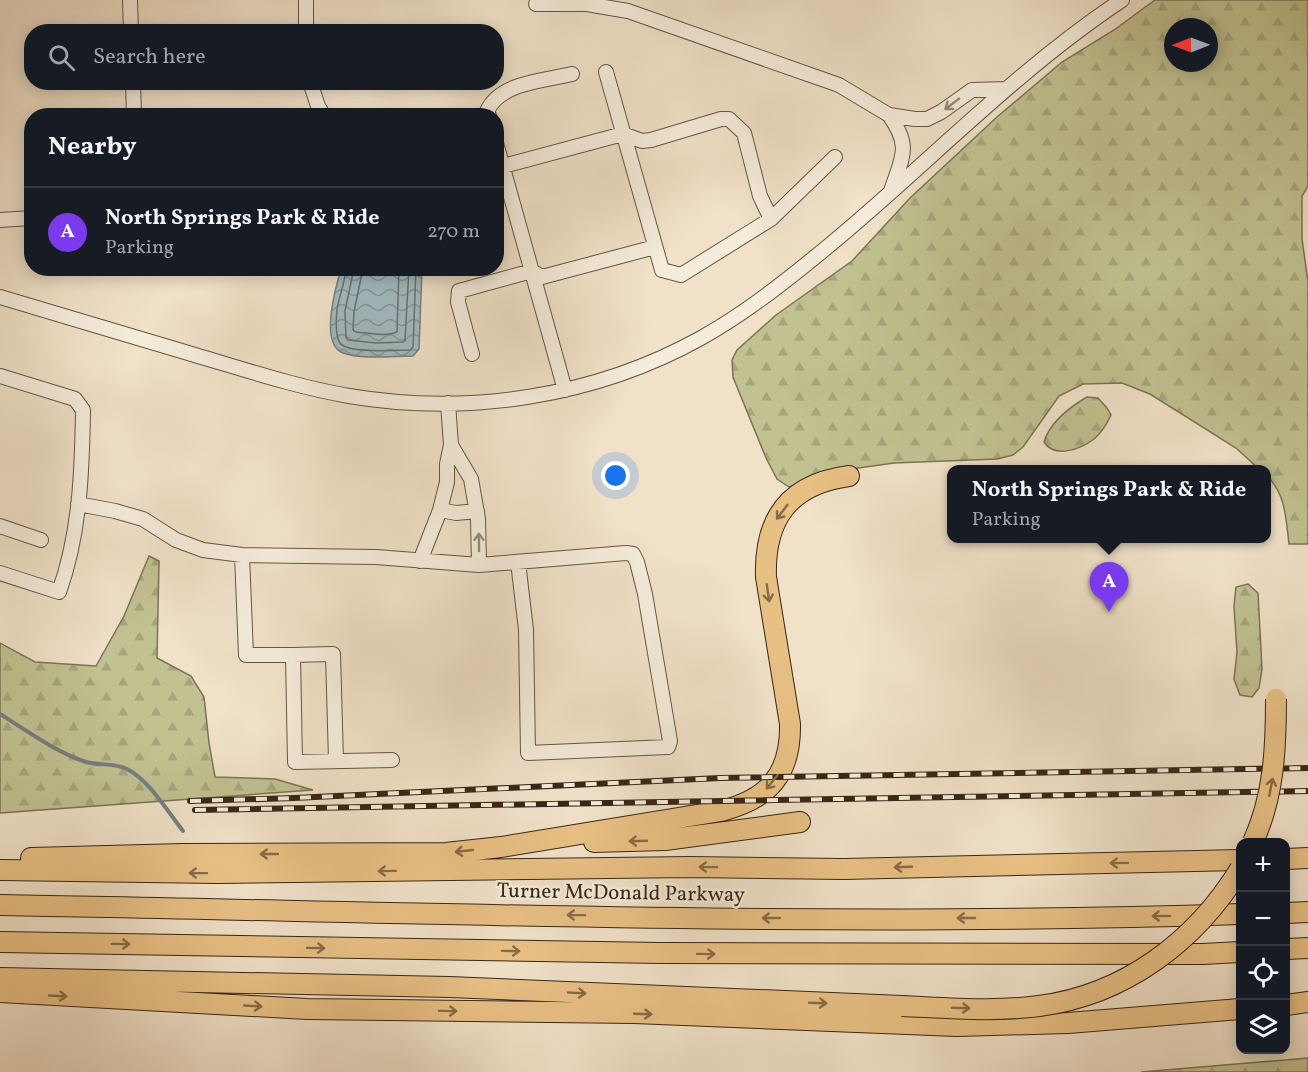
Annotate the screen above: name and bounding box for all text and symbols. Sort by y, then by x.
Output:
north arrow [1164,18,1218,72]
search box [24,24,504,90]
icon: search [45,41,78,74]
text: Search here [93,42,206,73]
one-way arrow [944,98,960,110]
text: Nearby [48,129,137,165]
text: North Springs Park & Ride [105,203,380,234]
text: A [60,218,75,246]
text: 270 m [427,218,480,246]
text: Parking [105,234,174,262]
your location [601,461,630,490]
popup [947,465,1271,543]
text: North Springs Park & Ride [972,475,1246,506]
one-way arrow [775,504,788,520]
text: Parking [972,506,1041,534]
one-way arrow [473,533,484,553]
pin: A [1090,562,1128,612]
one-way arrow [763,583,774,603]
one-way arrow [766,774,779,790]
one-way arrow [1266,778,1277,797]
one-way arrow [628,835,648,847]
map controls [1236,838,1290,1054]
button: + [1236,838,1290,892]
one-way arrow [454,846,474,857]
one-way arrow [259,848,279,860]
one-way arrow [1110,857,1130,869]
one-way arrow [699,861,719,873]
one-way arrow [894,862,914,873]
one-way arrow [378,866,398,877]
one-way arrow [188,867,208,878]
street label: Turner McDonald Parkway [497,877,746,910]
button: − [1236,892,1290,946]
one-way arrow [567,909,587,921]
one-way arrow [1152,911,1172,922]
one-way arrow [762,912,782,924]
one-way arrow [957,913,977,924]
one-way arrow [111,938,131,950]
one-way arrow [306,942,326,953]
one-way arrow [501,945,521,957]
button: locate [1236,946,1290,1000]
one-way arrow [696,948,716,960]
one-way arrow [566,988,586,999]
one-way arrow [48,991,68,1002]
one-way arrow [808,998,828,1009]
button: layers [1236,1000,1290,1054]
one-way arrow [243,1001,263,1012]
one-way arrow [950,1003,970,1014]
one-way arrow [438,1005,458,1017]
one-way arrow [633,1008,652,1019]

